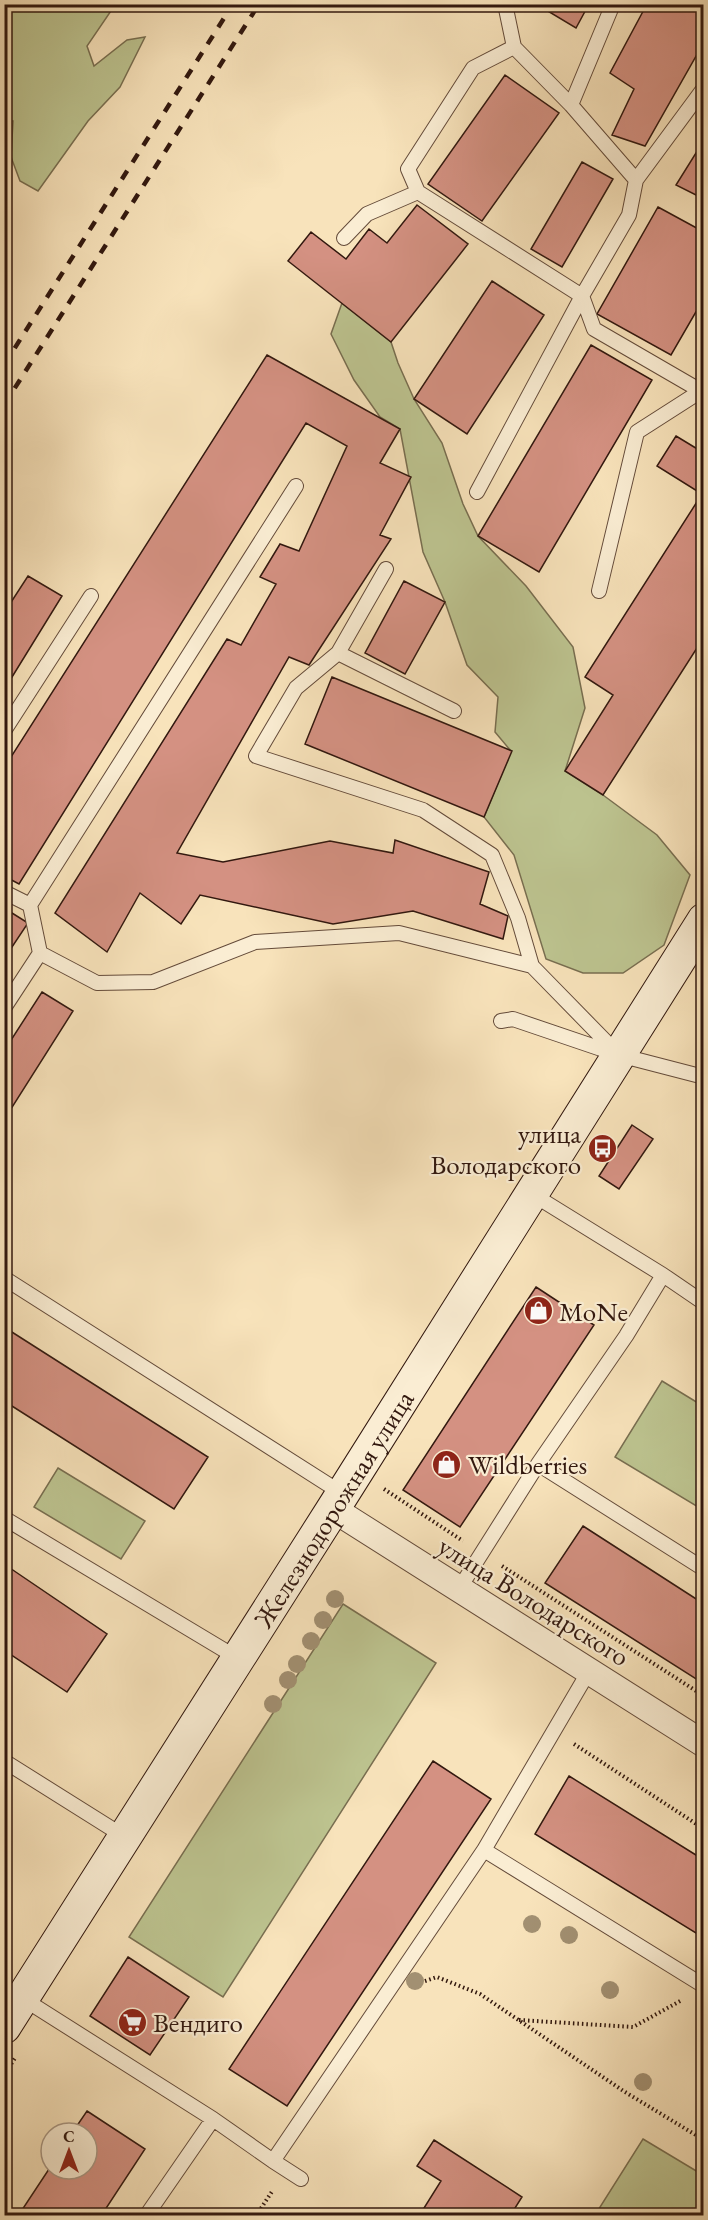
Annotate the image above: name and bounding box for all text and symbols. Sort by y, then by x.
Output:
place label: улица Володарского [430,1116,581,1182]
bus stop icon: улица Володарского [586,1133,618,1165]
place label: MoNe [559,1294,628,1329]
shop icon: MoNe [522,1295,554,1327]
street label: Железнодорожная улица [244,1383,421,1635]
place label: Wildberries [468,1447,587,1482]
shop icon: Wildberries [431,1448,463,1480]
street label: улица Володарского [432,1528,636,1674]
place label: Вендиго [153,2005,243,2040]
supermarket icon: Вендиго [116,2006,148,2038]
north arrow [39,2121,99,2181]
text: С [63,2126,75,2147]

